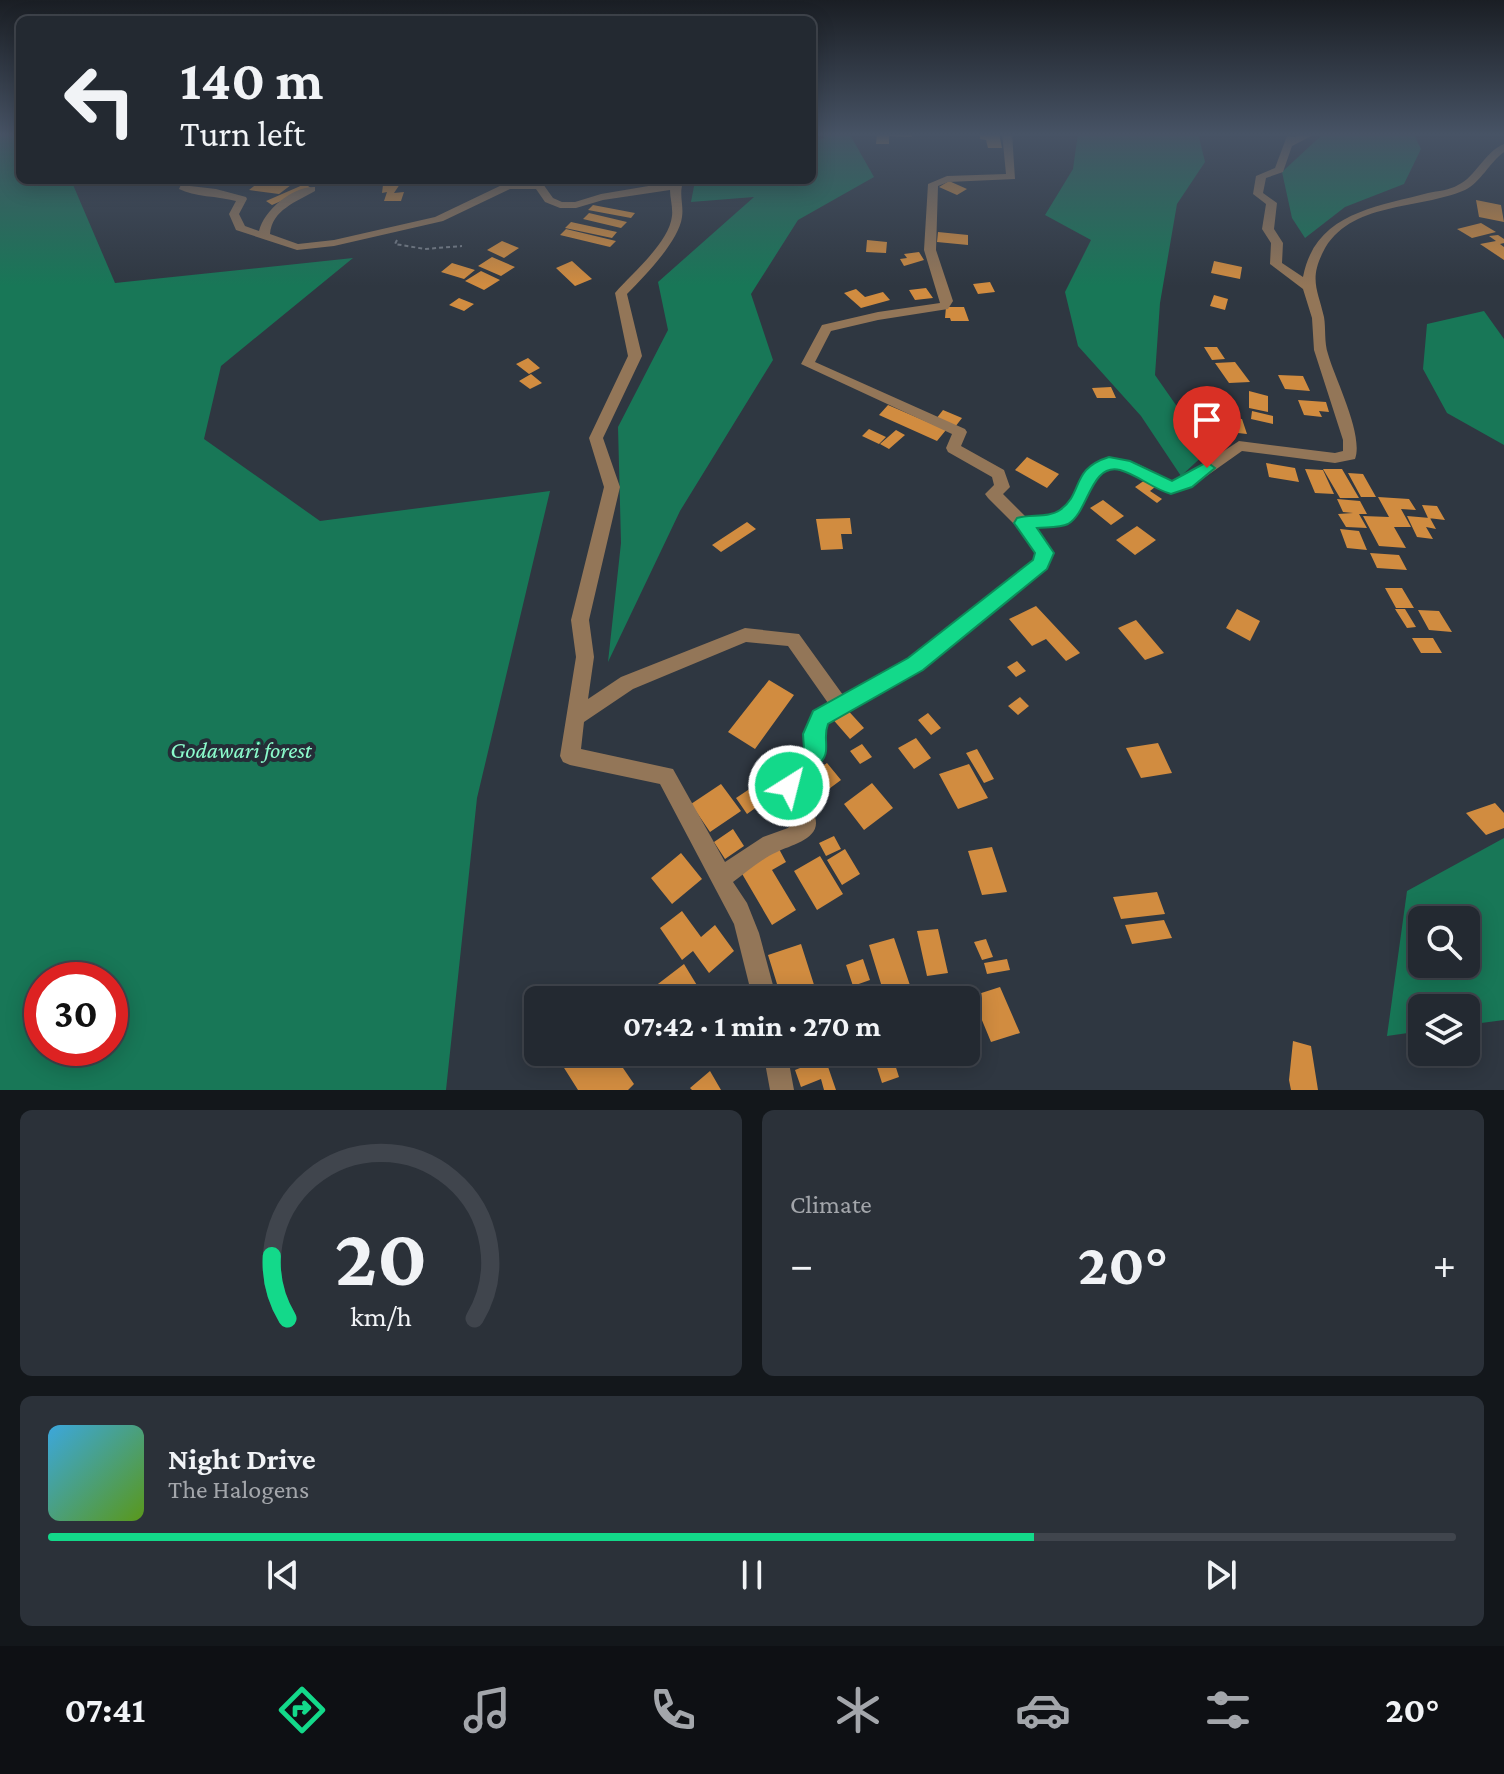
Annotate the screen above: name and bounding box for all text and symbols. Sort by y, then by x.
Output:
icon: left [48,48,152,152]
text: 140 m [180,49,323,111]
text: Turn left [180,114,305,154]
pin [1173,386,1241,468]
icon: arrive [1185,398,1229,442]
park label: Godawari forest [170,736,313,763]
position arrow [747,744,831,828]
map controls [1408,906,1480,1066]
button: search [1408,906,1480,978]
speed limit sign: 30 [24,962,128,1066]
button: layers [1408,994,1480,1066]
text: 07:42 · 1 min · 270 m [623,1009,881,1042]
text: Climate [790,1190,872,1219]
text: 20 [335,1210,427,1303]
text: 20° [1078,1230,1168,1297]
text: − [790,1240,813,1288]
text: + [1433,1240,1456,1288]
text: km/h [350,1300,412,1332]
text: Night Drive [168,1442,316,1475]
text: The Halogens [168,1475,309,1504]
icon: previous [261,1553,305,1597]
icon: pause [730,1553,774,1597]
icon: next [1199,1553,1243,1597]
icon: directions [274,1682,330,1738]
icon: music [459,1682,515,1738]
icon: phone [645,1682,701,1738]
icon: climate [830,1682,886,1738]
icon: car [1015,1682,1071,1738]
icon: filters [1200,1682,1256,1738]
text: 07:41 [65,1690,145,1730]
text: 20° [1385,1690,1439,1730]

